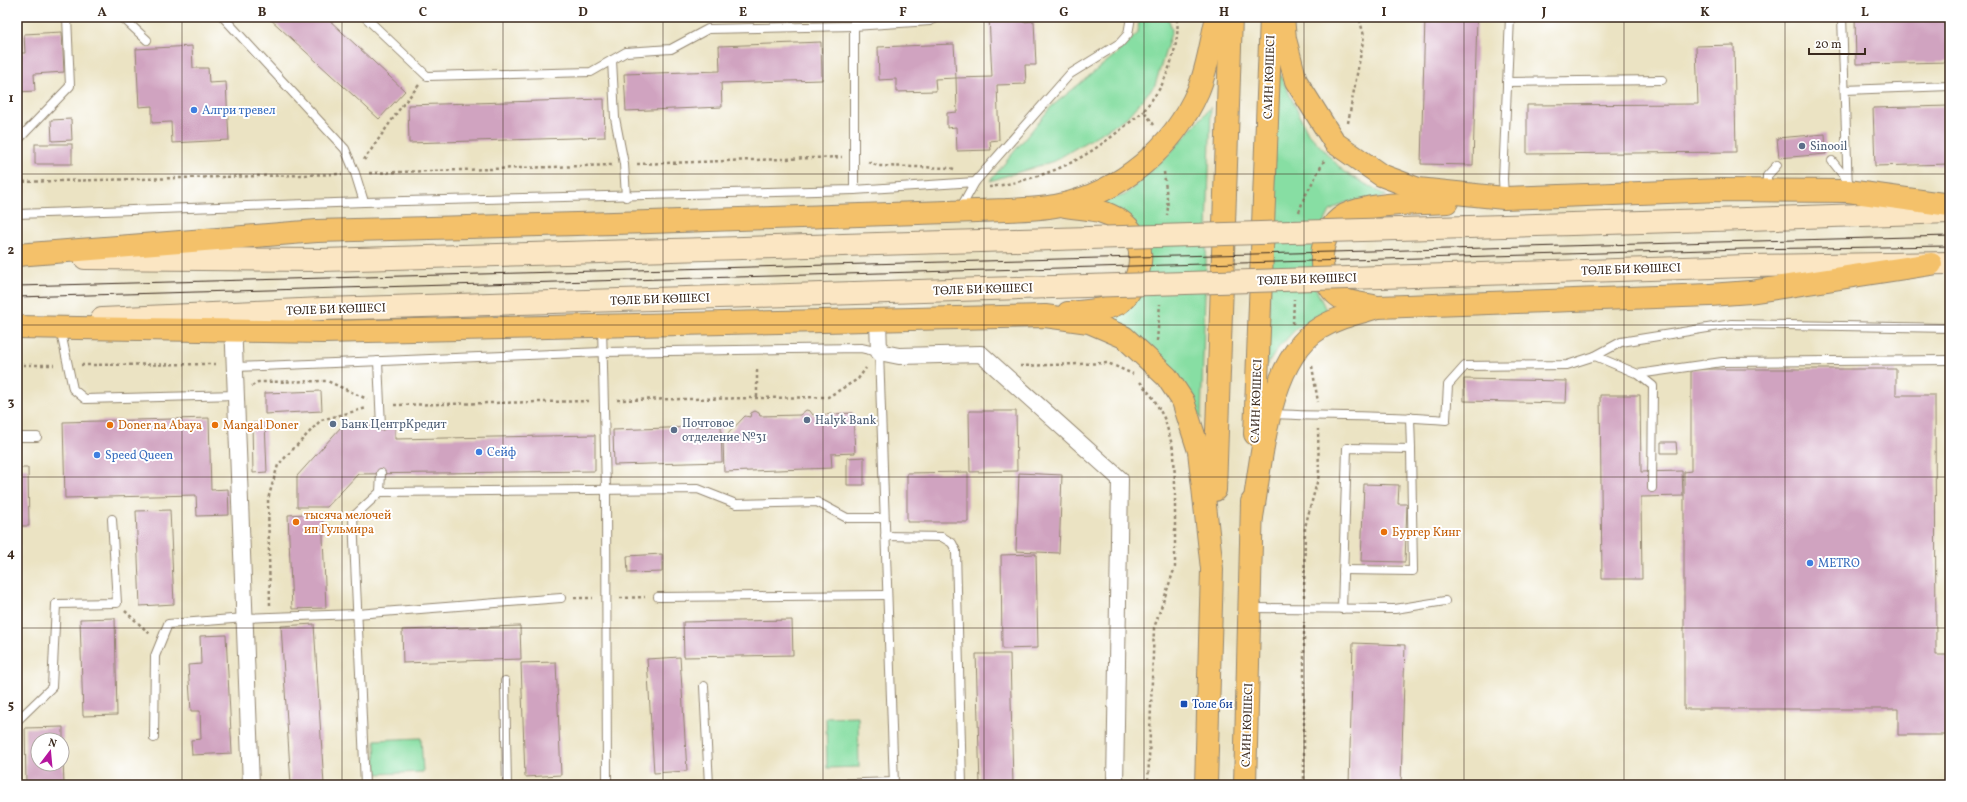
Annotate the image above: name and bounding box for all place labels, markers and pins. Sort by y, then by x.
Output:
place label: Алгри тревел [202,103,276,119]
marker: Алгри тревел [189,105,199,115]
place label: Sinooil [1810,139,1848,155]
marker: Sinooil [1797,141,1807,151]
place label: Halyk Bank [815,413,877,429]
marker: Halyk Bank [802,415,812,425]
place label: Почтовое отделение №31 [682,416,767,446]
place label: Банк ЦентрКредит [341,417,447,433]
place label: Doner na Abaya [118,418,202,434]
place label: Mangal Doner [223,418,298,434]
marker: Банк ЦентрКредит [328,419,338,429]
marker: Doner na Abaya [105,420,115,430]
marker: Mangal Doner [210,420,220,430]
marker: Почтовое отделение №31 [669,425,679,435]
place label: Сейф [487,445,516,461]
marker: Сейф [474,447,484,457]
place label: Speed Queen [105,448,173,464]
marker: Speed Queen [92,450,102,460]
place label: тысяча мелочей ип Гульмира [304,508,391,538]
marker: тысяча мелочей ип Гульмира [291,517,301,527]
place label: Бургер Кинг [1392,525,1462,541]
marker: Бургер Кинг [1379,527,1389,537]
place label: METRO [1818,556,1860,572]
marker: METRO [1805,558,1815,568]
place label: Толе би [1192,697,1233,713]
marker: Толе би [1179,699,1189,709]

